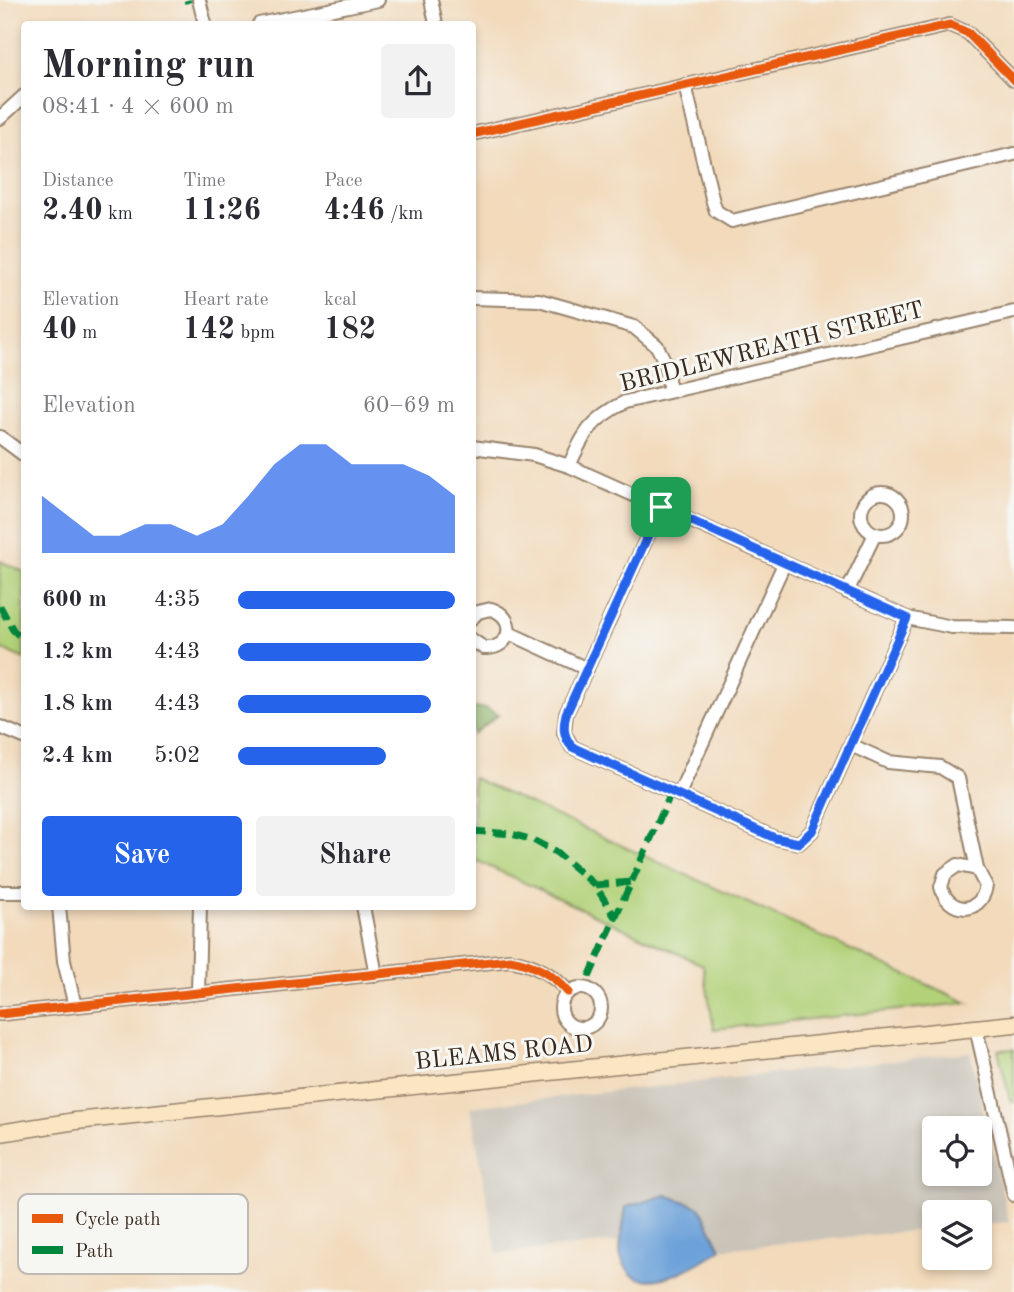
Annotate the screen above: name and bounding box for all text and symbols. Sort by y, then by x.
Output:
button: share [381,44,455,118]
text: Morning run [42,48,255,86]
text: 08:41 · 4 × 600 m [42,95,234,118]
text: Distance [42,172,114,191]
text: Time [183,172,226,191]
text: Pace [324,172,363,191]
text: 2.40 [42,196,103,226]
text: 11:26 [183,196,261,226]
text: 4:46 [324,196,385,226]
text: km [103,205,133,224]
text: /km [385,205,423,224]
text: Elevation [42,291,119,310]
text: Heart rate [183,291,268,310]
text: kcal [324,291,357,310]
street label: BRIDLEWREATH STREET [618,299,926,397]
text: 40 [42,315,77,345]
text: 142 [183,315,235,345]
text: 182 [324,315,376,345]
text: m [77,324,97,343]
text: bpm [235,324,275,343]
text: Elevation [42,394,136,417]
text: 60–69 m [363,394,455,417]
pin [631,477,691,537]
icon: arrive [642,488,680,526]
text: 600 m [42,588,107,611]
text: 4:35 [154,588,200,611]
text: 1.2 km [42,640,113,663]
text: 4:43 [154,640,200,663]
text: 1.8 km [42,692,113,715]
text: 4:43 [154,692,200,715]
text: 2.4 km [42,744,113,767]
text: 5:02 [154,744,200,767]
button: Save [42,816,242,896]
button: Share [256,816,455,896]
street label: BLEAMS ROAD [414,1033,594,1075]
map controls [922,1116,992,1270]
button: locate [922,1116,992,1186]
legend [18,1194,248,1274]
button: layers [922,1200,992,1270]
text: Cycle path [75,1211,161,1230]
text: Path [75,1243,113,1262]

